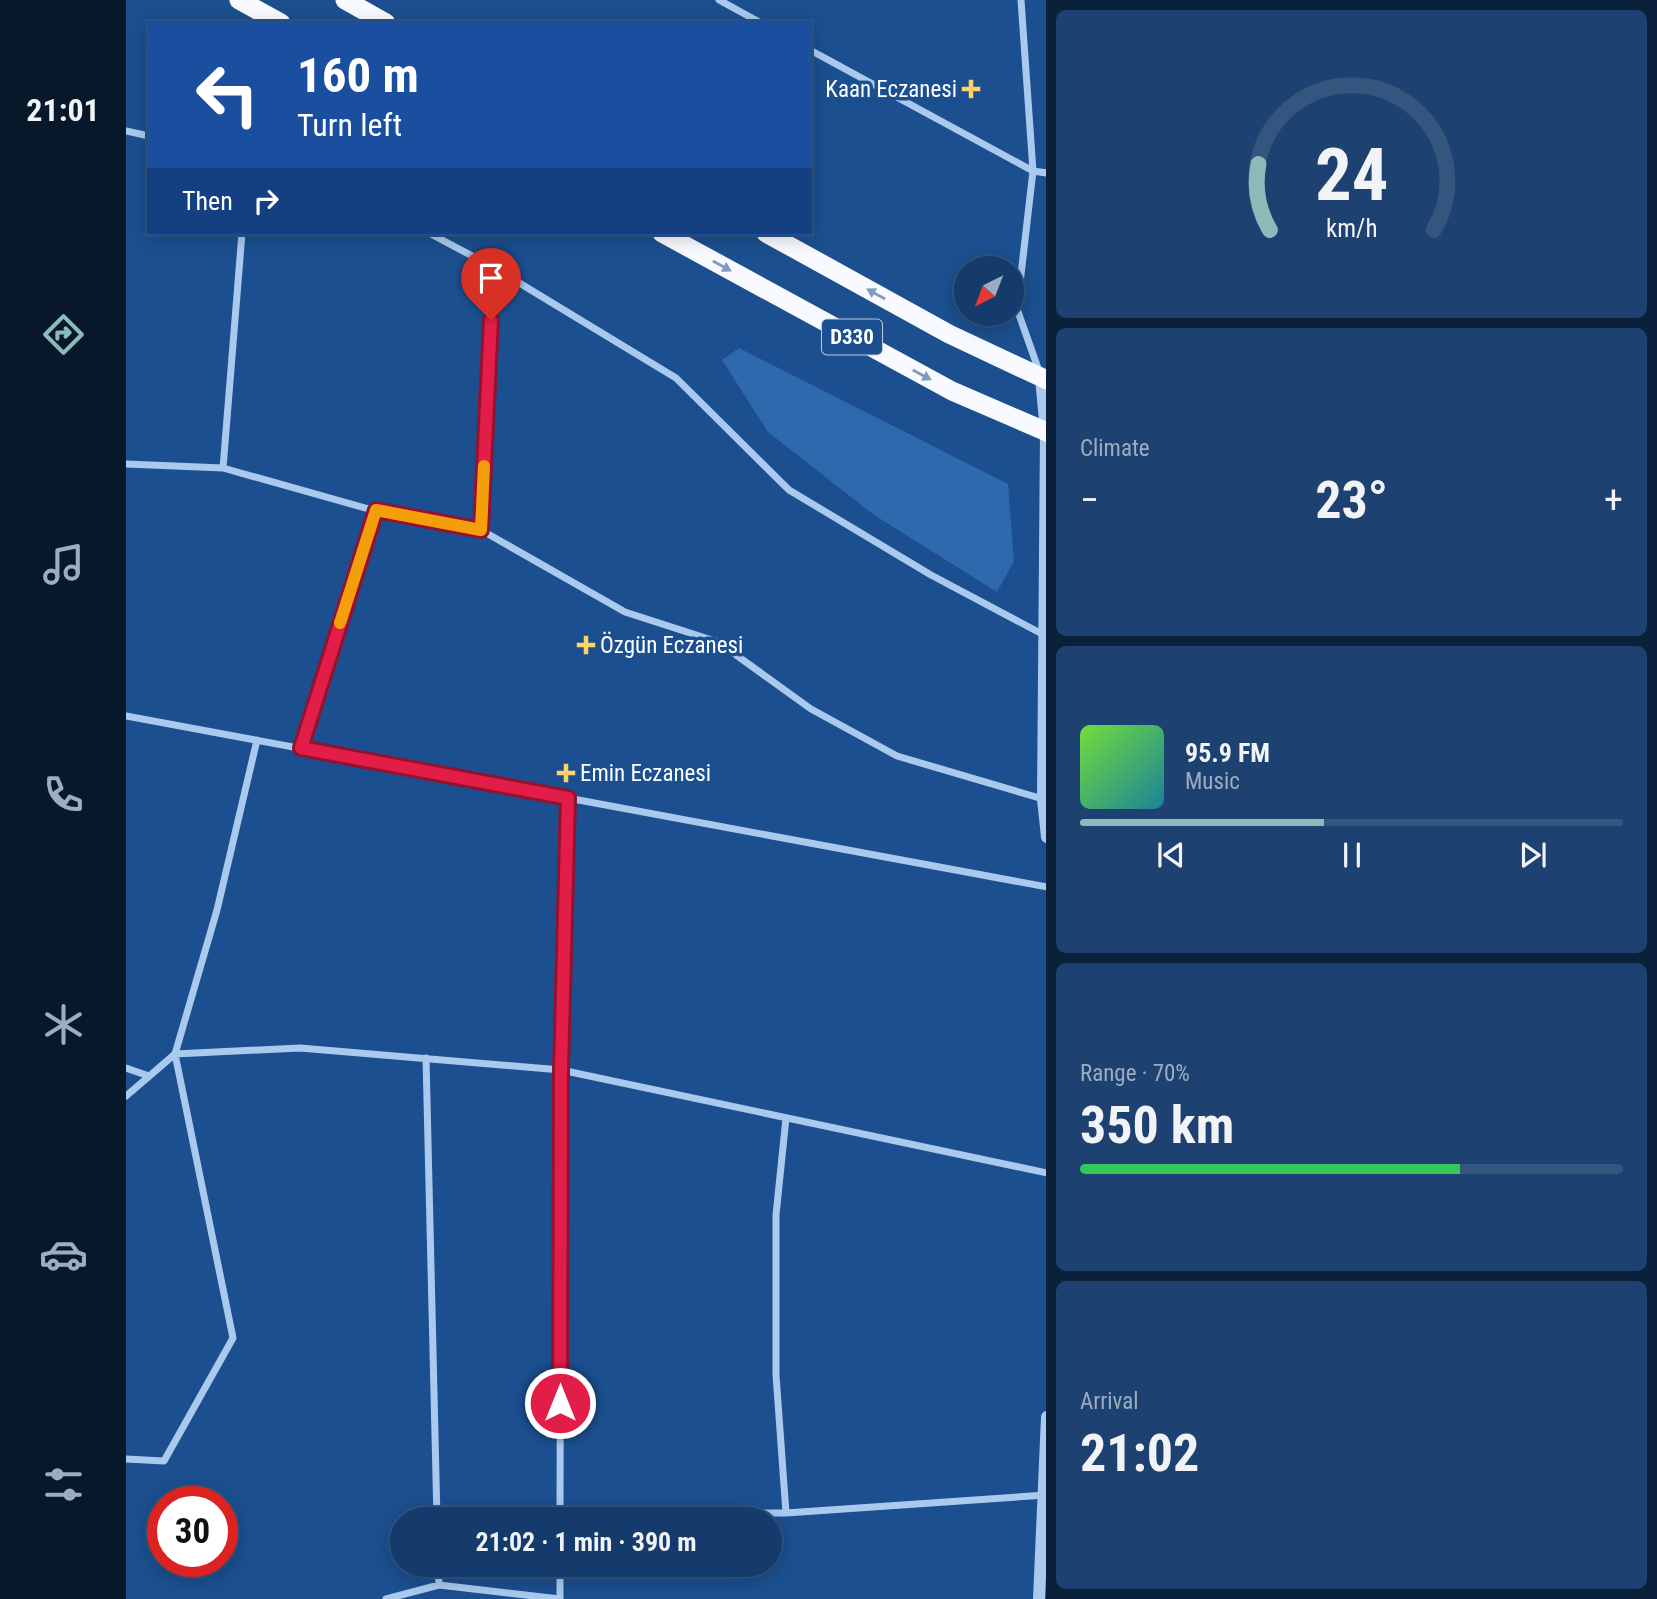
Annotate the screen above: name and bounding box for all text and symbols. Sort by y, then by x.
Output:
text: 160 m [297,47,419,104]
icon: left [182,49,273,140]
place label: Kaan Eczanesi [825,76,957,103]
marker: Kaan Eczanesi [963,81,979,97]
text: 21:01 [26,91,100,129]
text: Turn left [297,106,402,144]
text: 24 [1315,132,1388,218]
icon: right [247,182,285,220]
text: Then [182,186,233,216]
text: km/h [1326,214,1377,243]
pin [461,248,521,320]
north arrow [954,256,1024,326]
map controls [954,256,1024,326]
icon: arrive [472,259,510,297]
one-way arrow [712,260,732,272]
one-way arrow [867,288,886,300]
icon: directions [39,310,88,359]
road number: D330 [822,320,882,354]
one-way arrow [912,369,932,381]
text: Climate [1080,435,1150,462]
text: 23° [1315,470,1388,531]
text: − [1080,478,1099,522]
text: + [1604,478,1623,522]
icon: music [39,540,88,589]
place label: Özgün Eczanesi [600,631,743,659]
marker: Özgün Eczanesi [578,637,594,653]
text: 95.9 FM [1185,738,1270,768]
place label: Emin Eczanesi [580,760,711,787]
marker: Emin Eczanesi [558,765,574,781]
text: Music [1185,768,1240,795]
icon: phone [39,770,88,819]
icon: previous [1152,836,1190,874]
icon: pause [1333,836,1371,874]
icon: next [1514,836,1552,874]
icon: climate [39,1000,88,1049]
text: Range · 70% [1080,1060,1190,1087]
text: 350 km [1080,1095,1234,1156]
icon: car [39,1230,88,1279]
position arrow [523,1366,597,1440]
text: Arrival [1080,1388,1139,1415]
text: 21:02 [1080,1423,1199,1484]
icon: filters [39,1460,88,1509]
speed limit sign: 30 [147,1486,238,1577]
text: 21:02 · 1 min · 390 m [476,1527,696,1557]

